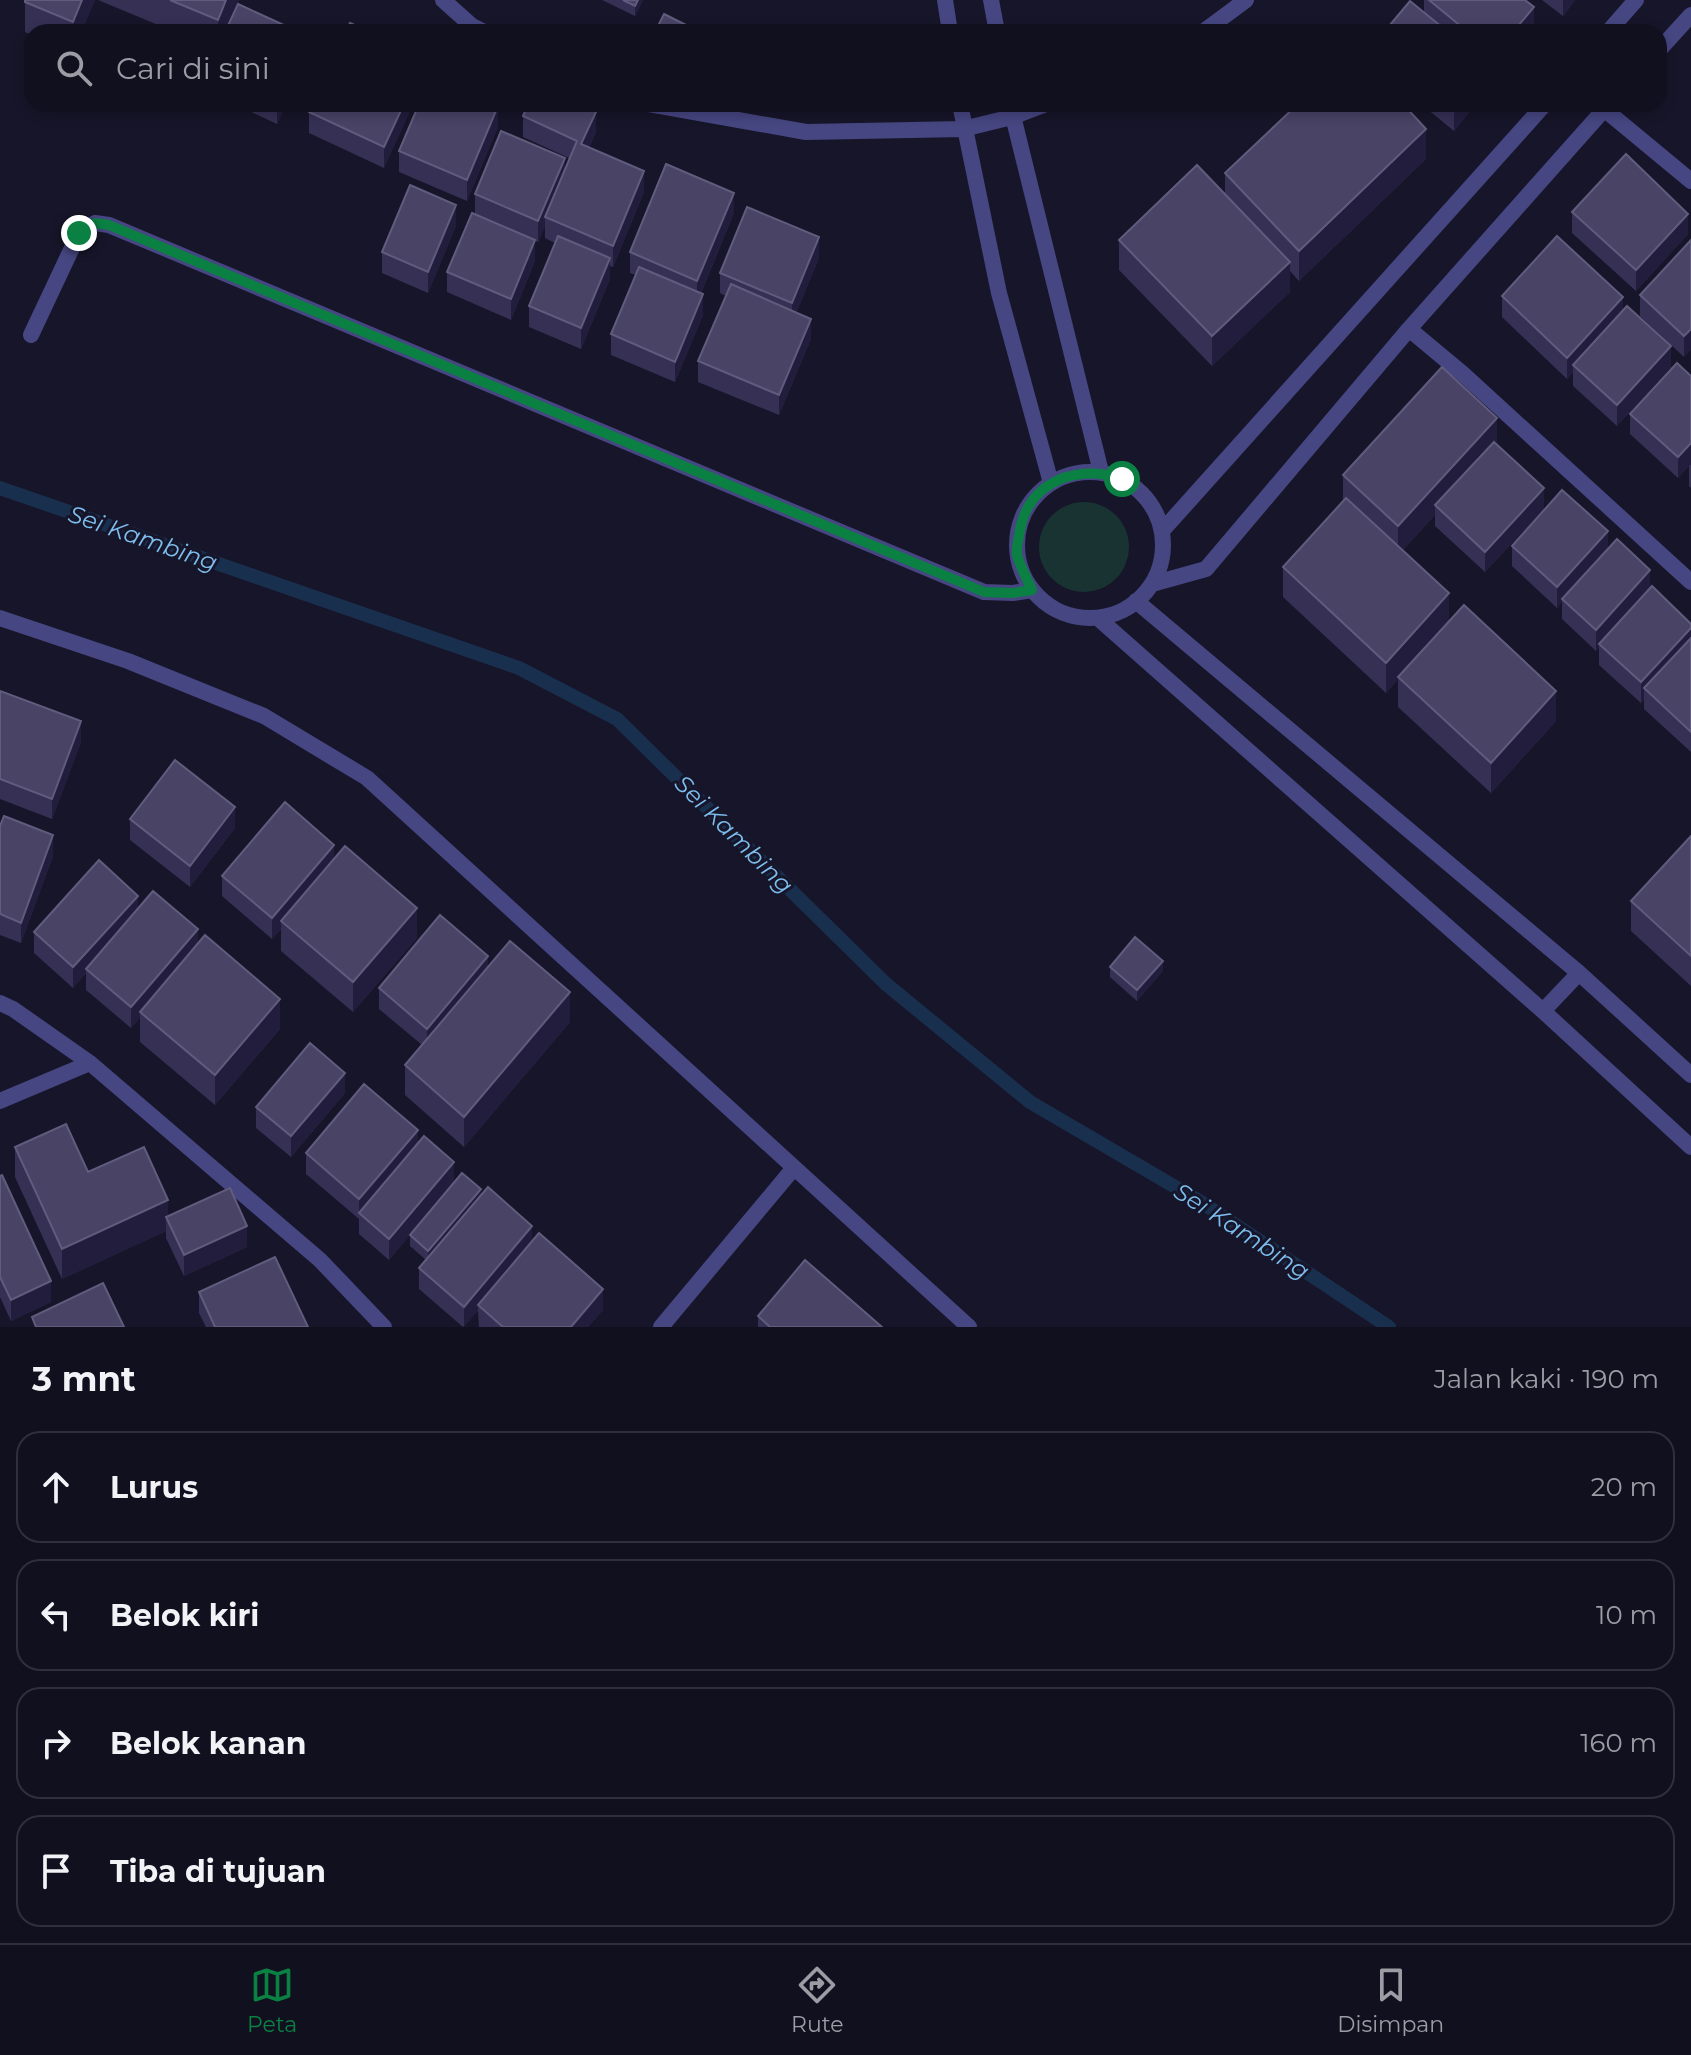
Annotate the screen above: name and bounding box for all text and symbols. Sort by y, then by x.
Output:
search box [24,24,1667,112]
icon: search [52,46,96,90]
text: Cari di sini [116,50,270,87]
route end [61,215,97,251]
route start [1104,461,1140,497]
water label: Sei Kambing [65,499,221,577]
water label: Sei Kambing [669,769,799,899]
water label: Sei Kambing [1169,1176,1315,1286]
text: 3 mnt [32,1358,136,1400]
text: Jalan kaki · 190 m [1434,1363,1659,1395]
icon: ahead [34,1465,78,1509]
text: Lurus [110,1469,198,1506]
text: 20 m [1591,1471,1657,1503]
icon: left [34,1593,78,1637]
text: Belok kiri [110,1597,259,1634]
text: 10 m [1596,1599,1657,1631]
icon: right [34,1721,78,1765]
text: Belok kanan [110,1725,307,1762]
text: 160 m [1580,1727,1657,1759]
icon: arrive [34,1849,78,1893]
text: Tiba di tujuan [110,1853,326,1890]
tab: Peta [247,1963,297,2038]
tab: Rute [791,1963,844,2038]
tab: Disimpan [1337,1963,1444,2038]

